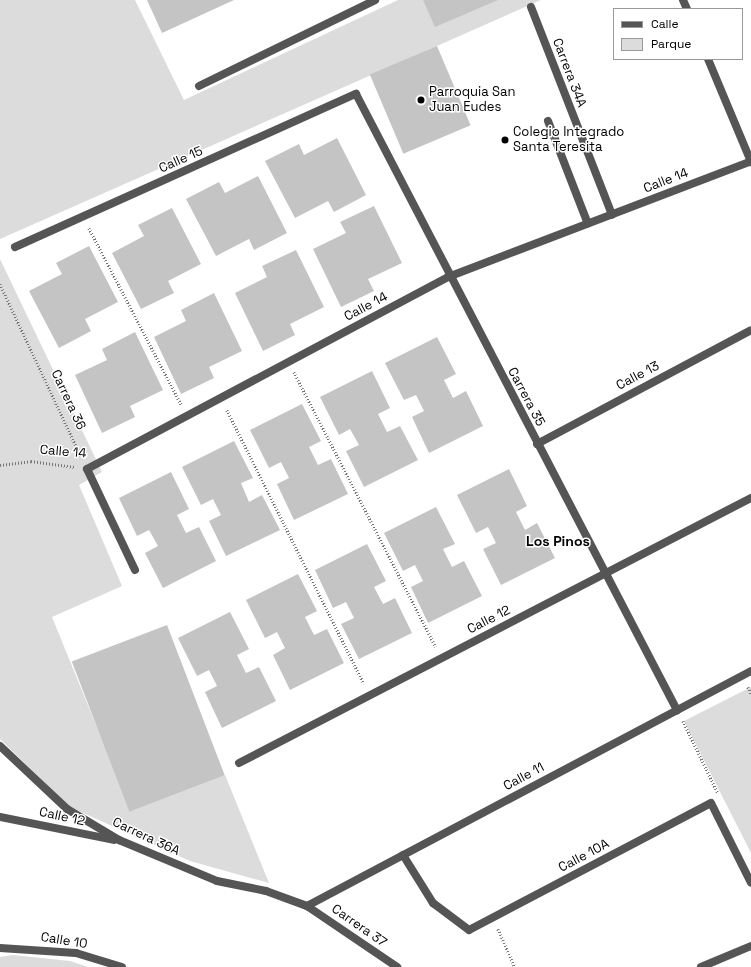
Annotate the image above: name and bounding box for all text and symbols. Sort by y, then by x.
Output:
legend [613,8,743,60]
text: Calle [651,16,679,32]
street label: Carrera 34A [549,36,589,110]
text: Parque [651,36,691,52]
place label: Parroquia San Juan Eudes [429,85,515,116]
marker: Parroquia San Juan Eudes [416,95,426,105]
place label: Colegio Integrado Santa Teresita [513,125,624,156]
marker: Colegio Integrado Santa Teresita [500,135,510,145]
street label: Calle 15 [157,143,205,177]
street label: Calle 14 [641,165,691,197]
street label: Calle 14 [342,289,390,325]
street label: Calle 13 [614,358,662,394]
street label: Carrera 35 [504,365,548,429]
street label: Carrera 36 [47,368,89,432]
street label: Calle 14 [39,442,87,462]
district label: Los Pinos [526,533,590,549]
street label: Calle 12 [465,602,513,638]
street label: Calle 11 [501,760,547,794]
street label: Calle 12 [38,805,86,829]
street label: Carrera 36A [110,815,182,859]
street label: Calle 10A [556,836,612,876]
street label: Carrera 37 [328,901,390,951]
street label: Calle 10 [40,930,88,952]

